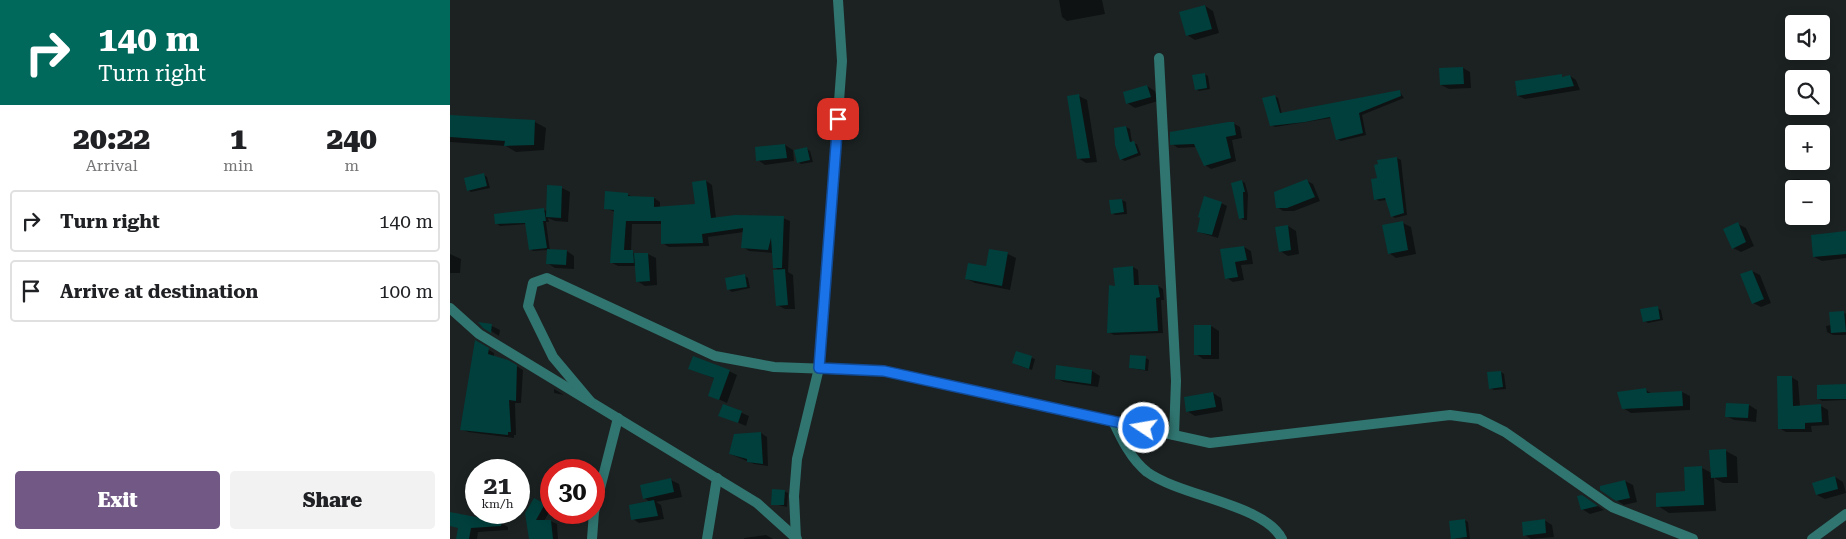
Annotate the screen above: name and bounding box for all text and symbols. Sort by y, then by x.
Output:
map controls [1785,15,1830,225]
button: sound [1785,15,1830,60]
text: 140 m [98,19,199,60]
icon: right [15,20,80,85]
text: Turn right [98,61,206,86]
button: search [1785,70,1830,115]
pin [817,98,859,140]
icon: arrive [824,105,852,133]
text: 20:22 [73,121,150,156]
text: 1 [230,121,247,156]
text: 240 [326,121,377,156]
button: + [1785,125,1830,170]
text: Arrival [86,156,138,175]
text: min [223,156,253,175]
text: m [344,156,359,175]
button: − [1785,180,1830,225]
icon: right [17,207,45,235]
text: Turn right [60,210,160,233]
text: 140 m [379,210,433,233]
icon: arrive [17,277,45,305]
text: Arrive at destination [60,280,258,303]
text: 100 m [379,280,433,303]
position arrow [1117,401,1169,453]
speed limit sign: 30 [540,459,605,524]
button: Exit [15,471,220,529]
button: Share [230,471,435,529]
text: 21 [483,471,512,500]
text: km/h [481,497,514,511]

